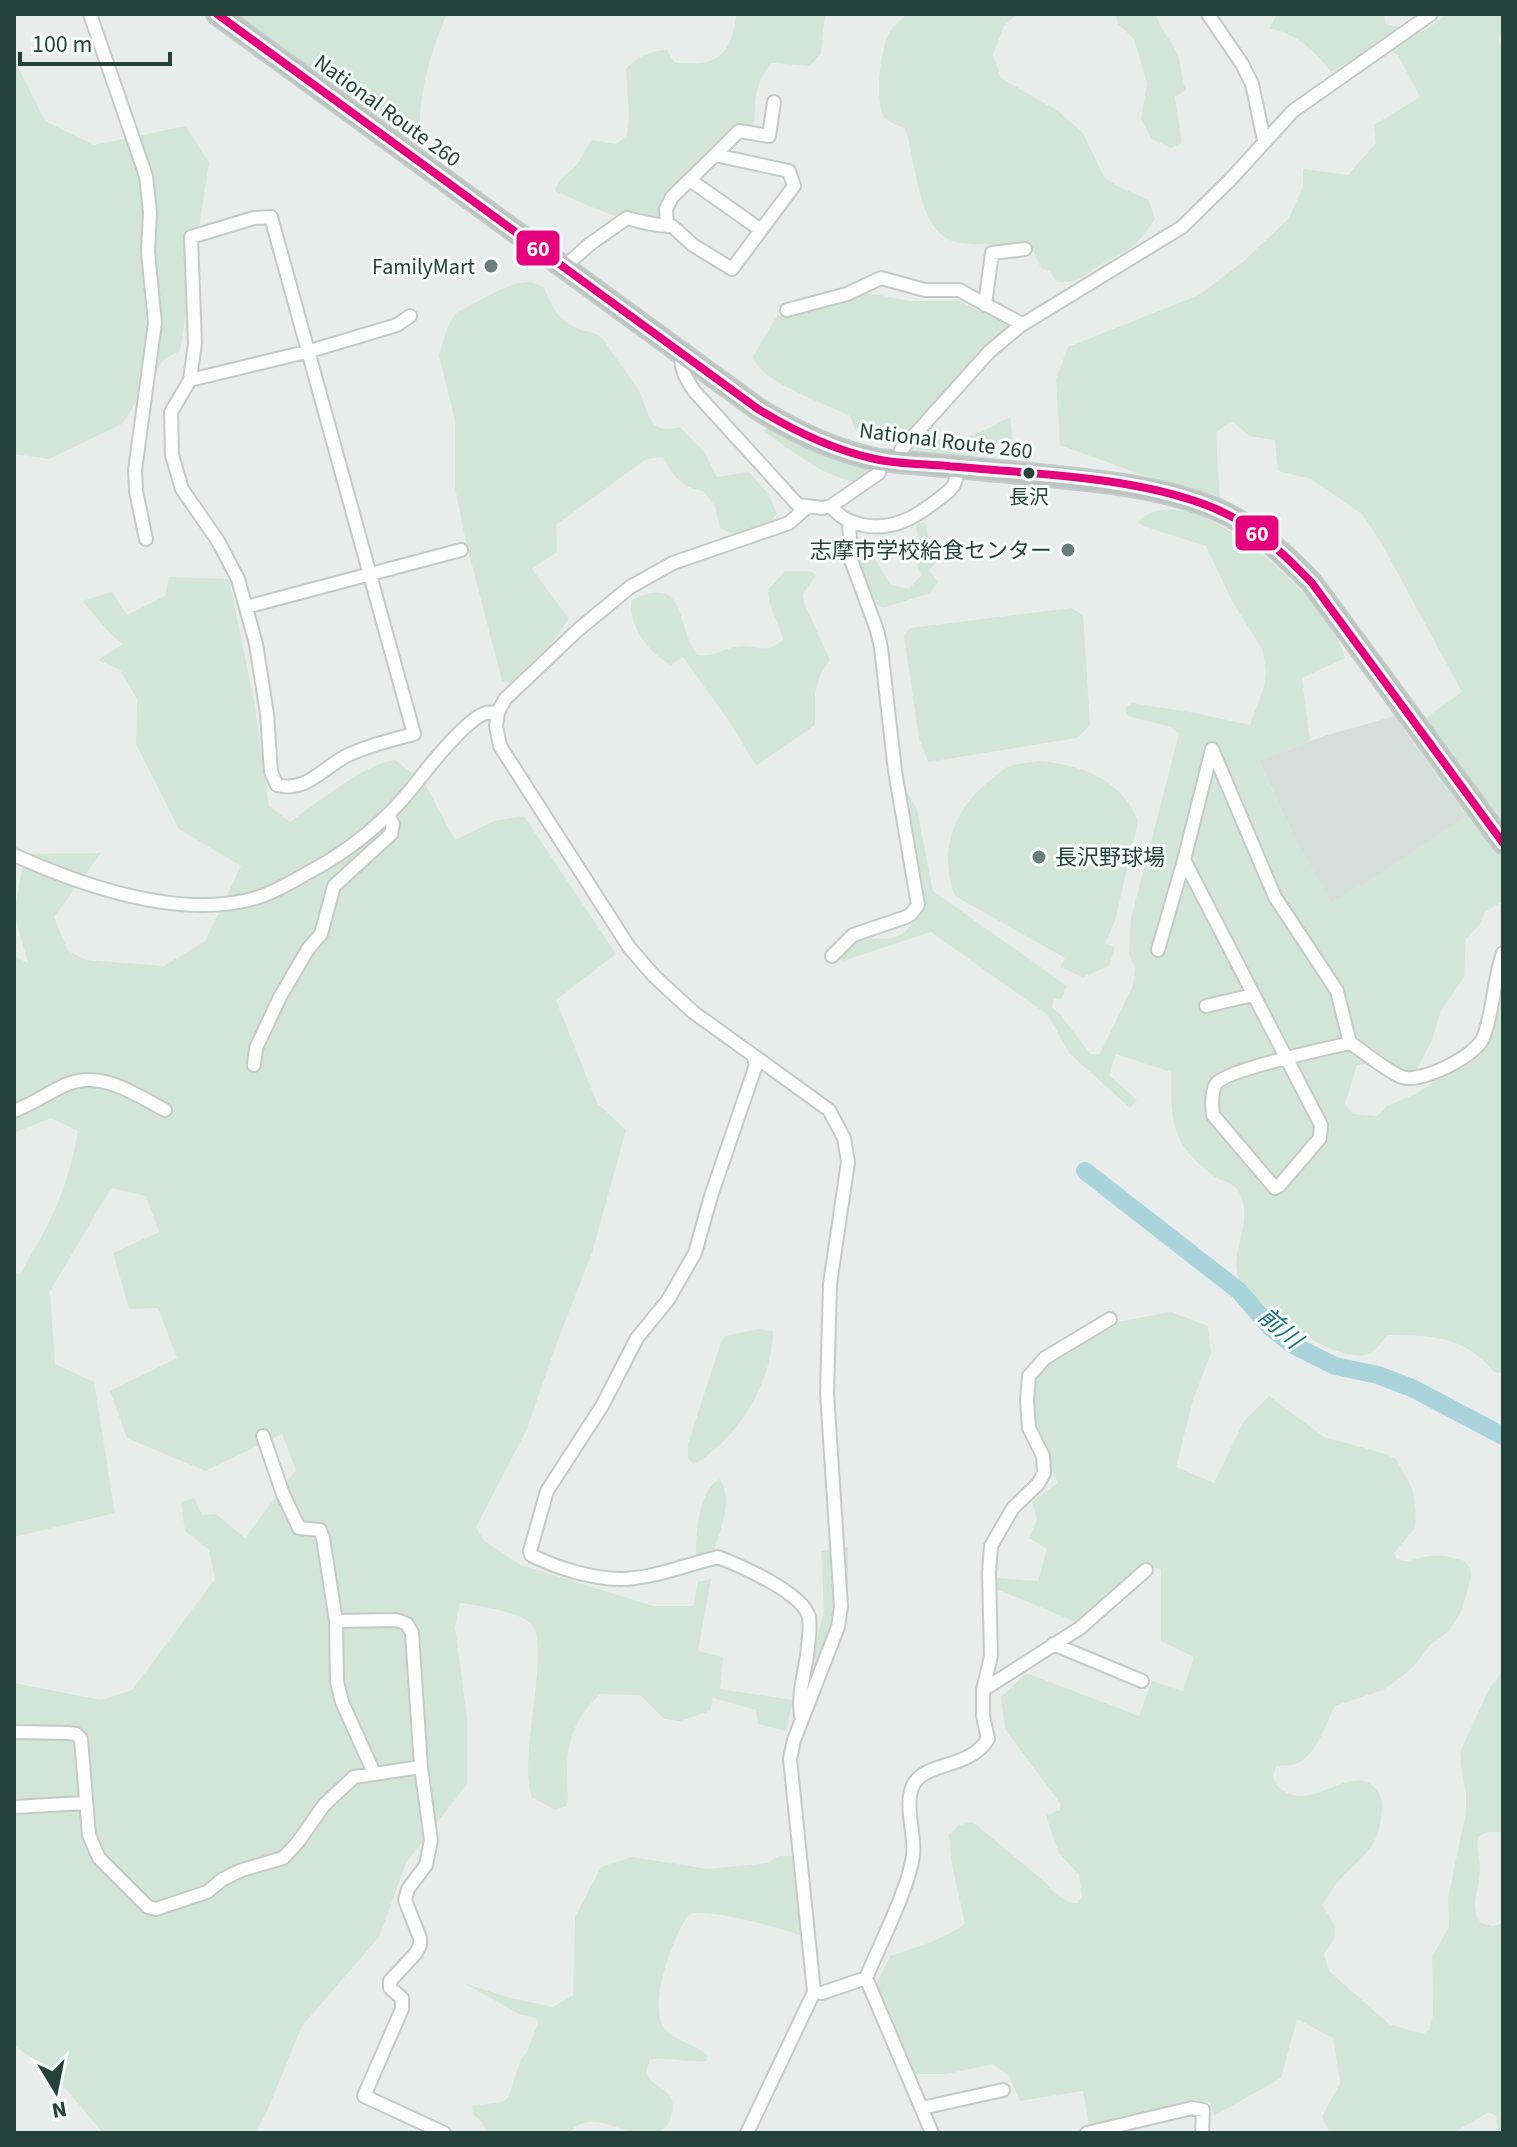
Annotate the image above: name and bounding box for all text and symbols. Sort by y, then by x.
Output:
scale bar [20,16,170,66]
text: 100 m [32,27,92,62]
street label: National Route 260 [307,47,467,175]
line badge: 60 [515,229,561,267]
text: 60 [526,233,550,265]
place label: FamilyMart [372,251,476,283]
marker: FamilyMart [482,257,500,275]
street label: National Route 260 [857,414,1034,467]
marker: 長沢 [1021,465,1037,481]
place label: 長沢 [1009,484,1049,512]
line badge: 60 [1234,514,1280,552]
text: 60 [1245,518,1269,550]
place label: 志摩市学校給食センター [810,535,1052,567]
marker: 志摩市学校給食センター [1059,541,1077,559]
place label: 長沢野球場 [1055,842,1165,874]
marker: 長沢野球場 [1030,848,1048,866]
water label: 前川 [1250,1299,1312,1359]
north arrow [16,2051,96,2131]
text: N [49,2093,69,2127]

